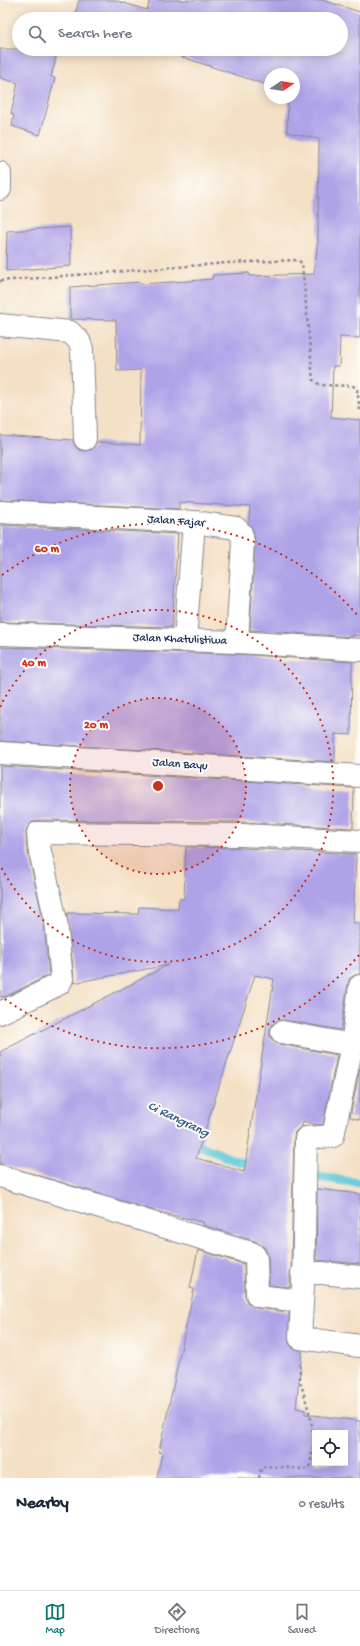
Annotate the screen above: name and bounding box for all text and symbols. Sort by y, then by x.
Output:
search box [12,12,348,56]
icon: search [26,23,48,45]
text: Search here [58,25,132,43]
north arrow [264,68,300,104]
street label: Jalan Fajar [147,513,207,531]
text: 60 m [35,543,60,557]
street label: Jalan Khatulistiwa [133,631,228,649]
text: 40 m [21,657,46,671]
text: 20 m [84,719,109,733]
street label: Jalan Bayu [152,756,208,774]
centre of rings [151,779,165,793]
water label: Ci Rangrang [145,1099,212,1142]
map controls [312,1430,348,1466]
button: locate [312,1430,348,1466]
text: Nearby [16,1494,69,1514]
text: 0 results [298,1497,344,1512]
tab: Map [44,1601,66,1637]
tab: Directions [155,1601,199,1637]
tab: Saved [288,1601,316,1637]

